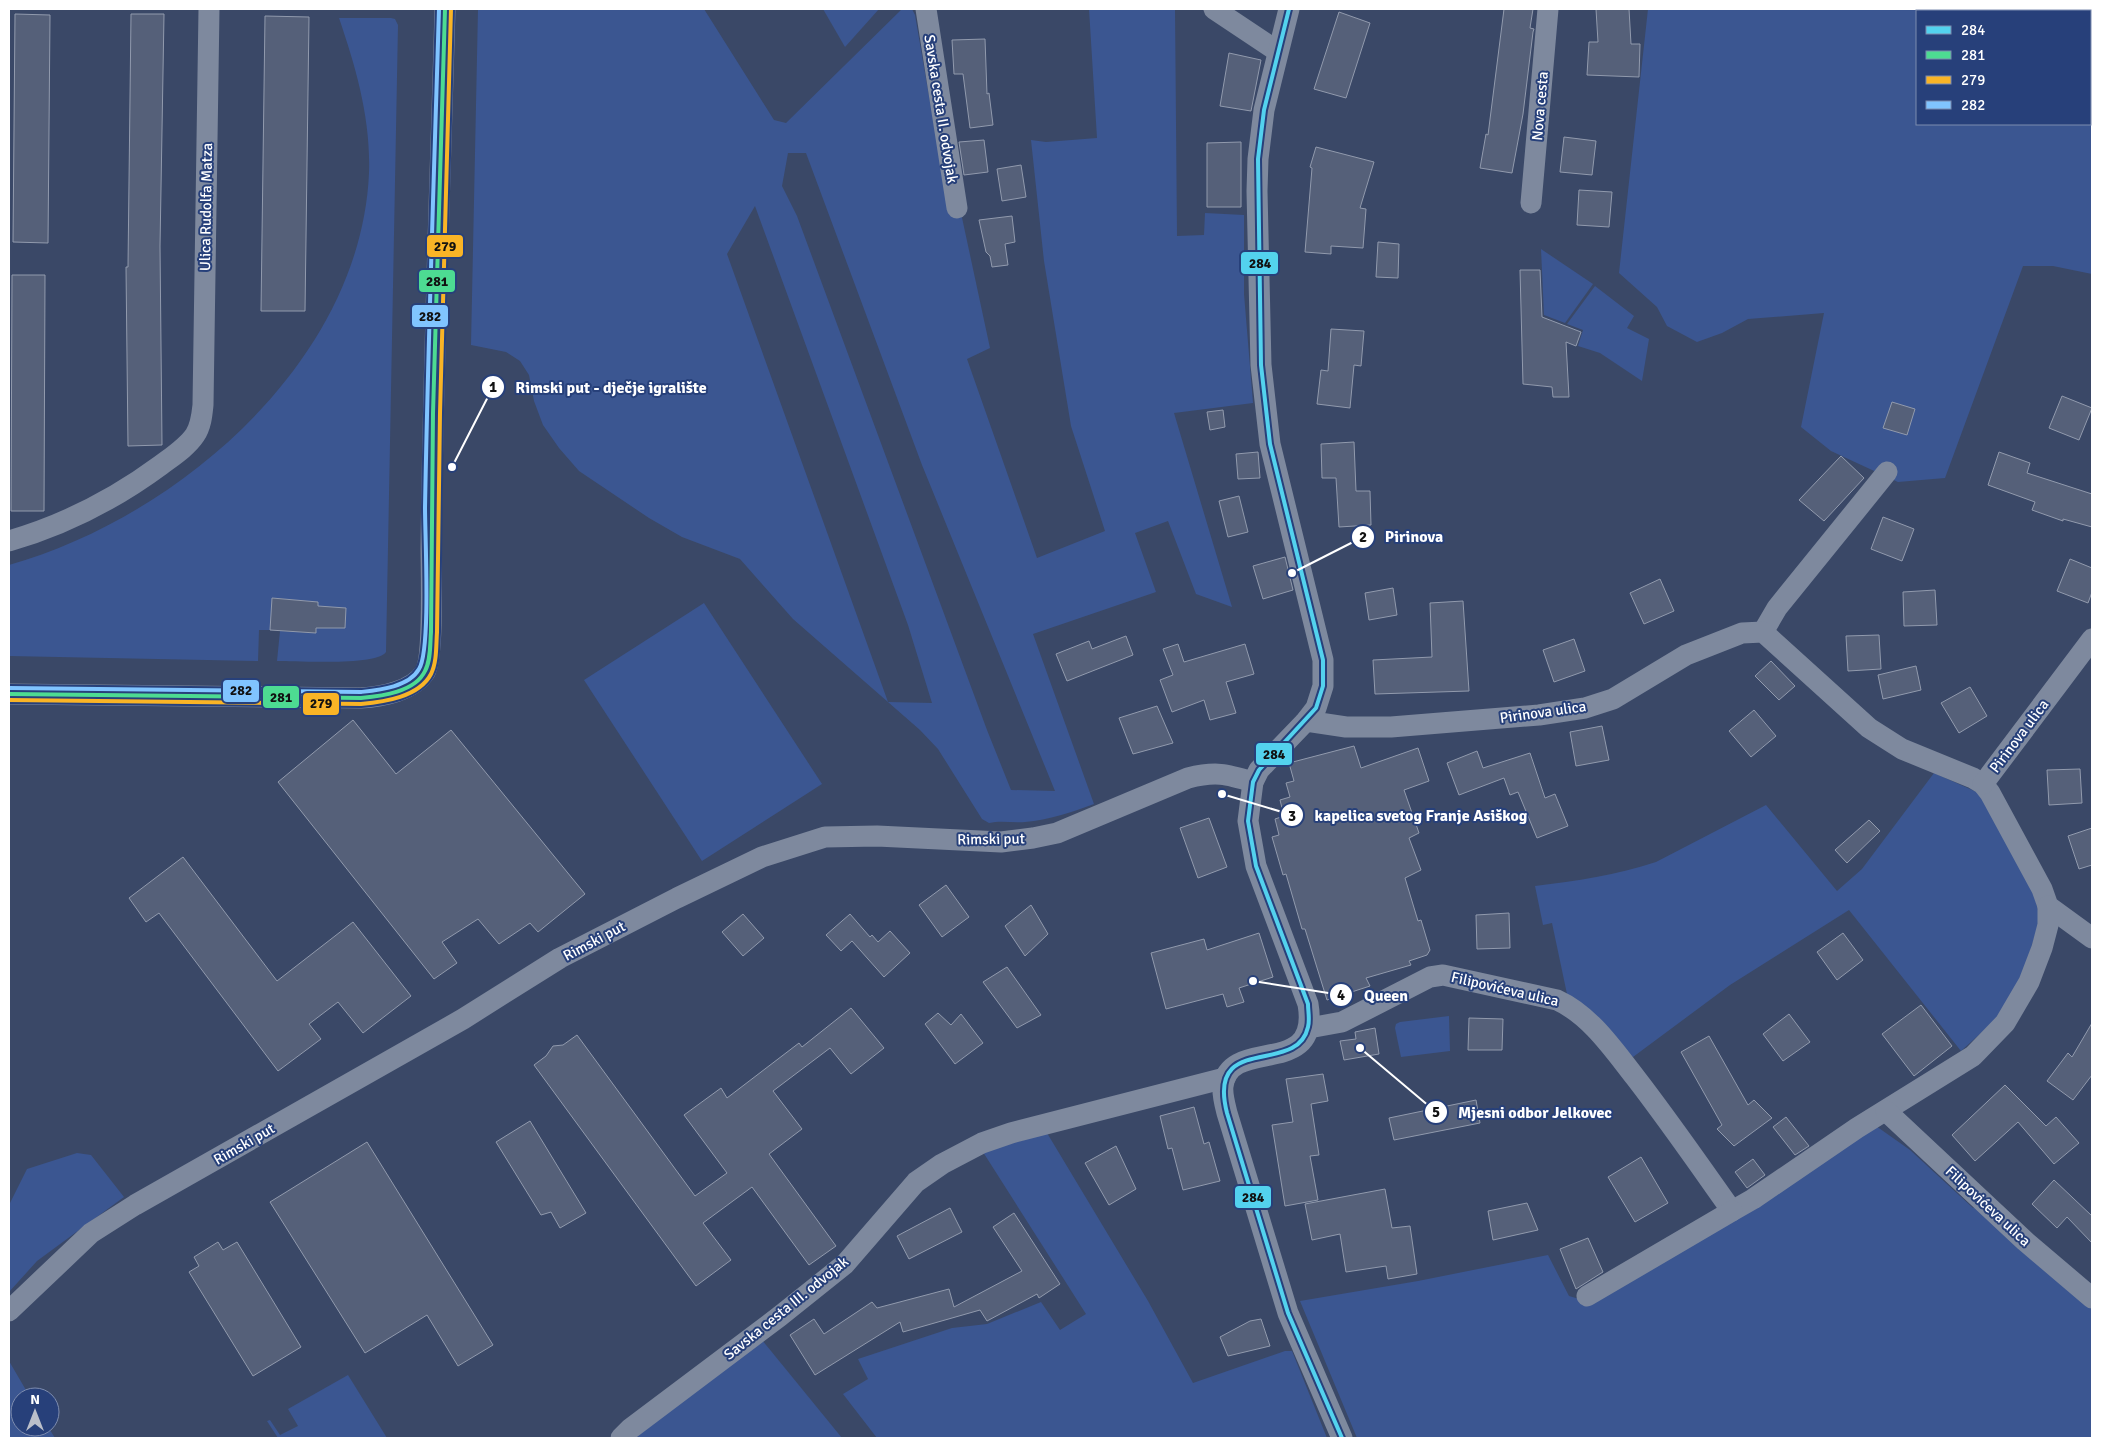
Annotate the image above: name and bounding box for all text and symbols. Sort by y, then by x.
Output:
legend [1916,10,2091,125]
text: 284 [1961,21,1985,39]
street label: Savska cesta II. odvojak [920,33,962,185]
text: 281 [1961,46,1985,64]
street label: Nova cesta [1528,71,1552,141]
text: 279 [1961,71,1985,89]
text: 282 [1961,96,1985,114]
street label: Ulica Rudolfa Matza [196,143,216,271]
line badge: 279 [426,234,464,258]
text: 279 [434,238,457,255]
line badge: 284 [1240,251,1279,275]
text: 284 [1249,255,1272,272]
line badge: 281 [418,269,456,293]
text: 281 [426,273,449,290]
line badge: 282 [411,304,449,328]
text: 282 [419,308,441,325]
callout: Rimski put - dječje igralište [481,372,717,403]
text: 1 [489,378,497,396]
text: Rimski put - dječje igralište [515,378,707,398]
callout: Pirinova [1350,521,1454,552]
text: Pirinova [1385,527,1443,547]
text: 2 [1359,528,1367,546]
line badge: 282 [222,679,260,703]
text: 282 [230,682,252,699]
line badge: 281 [262,685,300,709]
text: 281 [270,689,293,706]
line badge: 279 [302,692,340,716]
text: 279 [310,695,333,712]
street label: Pirinova ulica [1986,696,2052,776]
street label: Pirinova ulica [1499,697,1587,727]
line badge: 284 [1255,742,1293,766]
text: 284 [1263,746,1286,763]
callout: kapelica svetog Franje Asiškog [1279,800,1537,831]
text: kapelica svetog Franje Asiškog [1315,806,1528,826]
text: 3 [1288,807,1296,825]
street label: Rimski put [957,829,1025,849]
street label: Rimski put [560,917,628,965]
street label: Filipovićeva ulica [1449,968,1561,1010]
callout: Queen [1329,979,1418,1010]
text: 4 [1337,986,1345,1004]
text: Queen [1364,986,1408,1006]
callout: Mjesni odbor Jelkovec [1423,1097,1622,1128]
text: 5 [1432,1103,1440,1121]
text: Mjesni odbor Jelkovec [1458,1103,1612,1123]
street label: Rimski put [210,1119,278,1169]
street label: Filipovićeva ulica [1942,1162,2034,1250]
line badge: 284 [1234,1185,1272,1209]
text: 284 [1242,1189,1265,1206]
street label: Savska cesta III. odvojak [720,1252,852,1364]
north arrow [10,1387,60,1437]
text: N [30,1391,40,1408]

